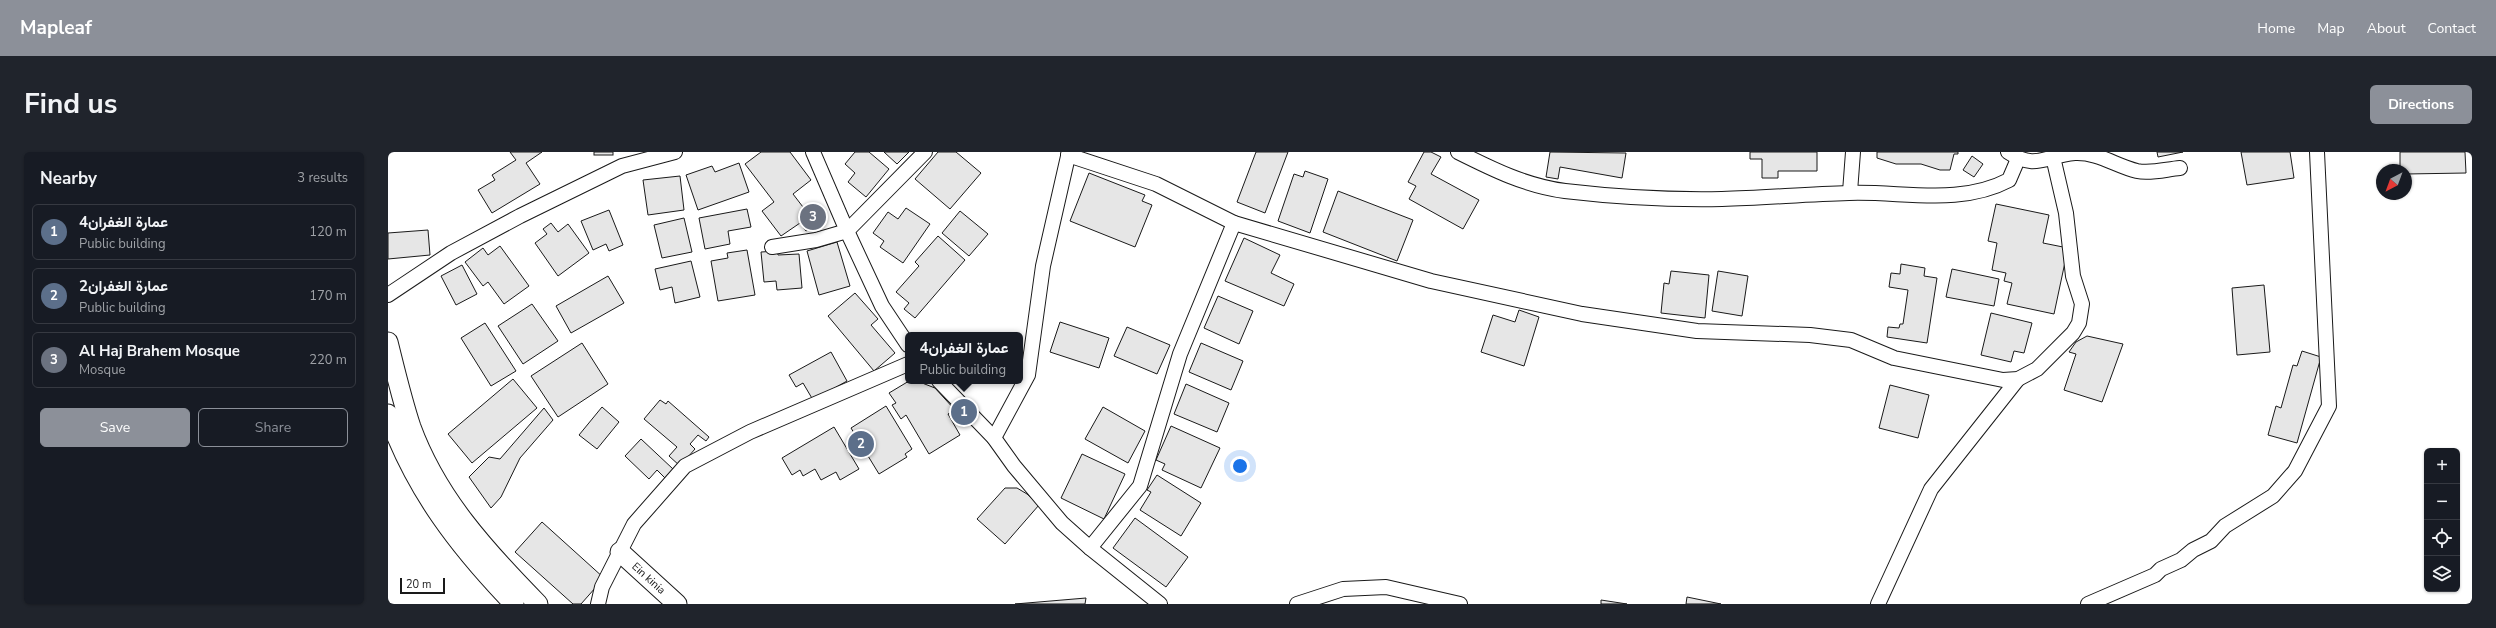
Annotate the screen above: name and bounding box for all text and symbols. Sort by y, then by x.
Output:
text: Mapleaf [20,15,92,41]
text: Home [2257,19,2295,38]
text: Map [2317,19,2345,38]
text: About [2367,19,2406,38]
text: Contact [2428,19,2476,38]
text: Find us [24,85,118,123]
button: Directions [2370,85,2472,124]
north arrow [2376,164,2412,200]
text: Nearby [40,167,97,190]
text: 3 results [297,169,348,187]
pin: 3 [800,202,826,232]
text: عمارة الغفران4 [79,212,168,232]
text: 1 [50,223,58,241]
text: 120 m [309,223,347,241]
text: Public building [79,235,166,253]
text: عمارة الغفران2 [79,276,168,296]
text: 2 [50,287,58,305]
text: 170 m [309,287,347,305]
text: Public building [79,299,166,317]
popup [905,332,1023,384]
text: عمارة الغفران4 [919,338,1009,358]
text: Al Haj Brahem Mosque [79,341,240,361]
text: 3 [50,351,58,369]
text: 220 m [309,351,347,369]
text: Mosque [79,361,125,379]
text: Public building [919,361,1006,379]
pin: 1 [951,397,977,427]
button: Save [40,408,190,447]
button: Share [198,408,348,447]
pin: 2 [848,429,874,459]
map controls [2424,448,2460,592]
button: + [2424,448,2460,484]
your location [1230,456,1250,476]
button: − [2424,484,2460,520]
button: locate [2424,520,2460,556]
button: layers [2424,556,2460,592]
street label: Ein kinia [629,559,669,598]
scale bar [400,576,445,595]
text: 20 m [406,577,431,592]

